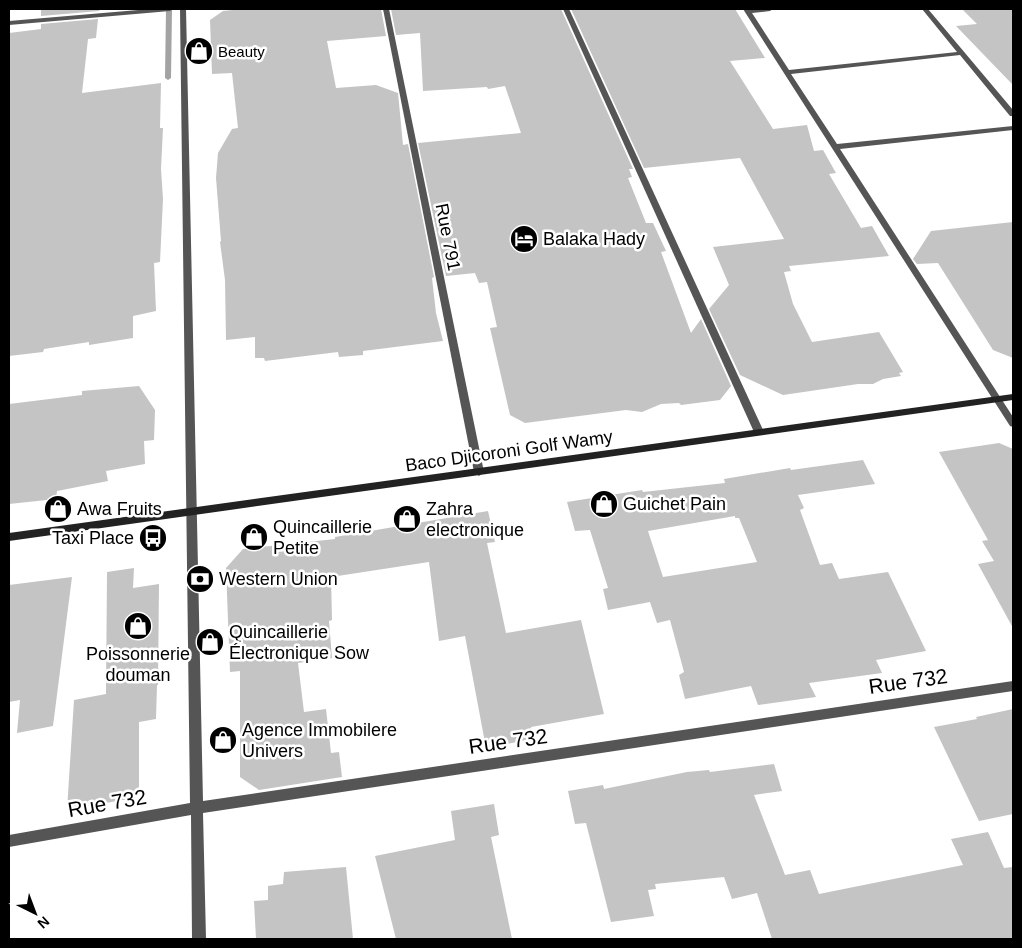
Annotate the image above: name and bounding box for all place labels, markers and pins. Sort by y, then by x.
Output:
shop icon: Beauty [184,36,214,66]
place label: Beauty [218,43,265,60]
hotel icon: Balaka Hady [509,224,539,254]
place label: Balaka Hady [543,229,645,249]
shop icon: Guichet Pain [589,489,619,519]
shop icon: Awa Fruits [43,494,73,524]
place label: Guichet Pain [623,494,726,514]
place label: Awa Fruits [77,499,162,519]
place label: Zahra electronique [426,499,524,540]
shop icon: Zahra electronique [392,504,422,534]
place label: Quincaillerie Petite [273,517,372,558]
shop icon: Quincaillerie Petite [239,522,269,552]
bus stop icon: Taxi Place [138,523,168,553]
place label: Taxi Place [52,528,134,548]
bank icon: Western Union [185,564,215,594]
place label: Western Union [219,569,338,589]
shop icon: Poissonnerie douman [123,611,153,641]
place label: Quincaillerie Électronique Sow [229,622,370,663]
shop icon: Quincaillerie Électronique Sow [195,627,225,657]
place label: Poissonnerie douman [86,644,190,685]
place label: Agence Immobilere Univers [242,720,397,761]
shop icon: Agence Immobilere Univers [208,725,238,755]

